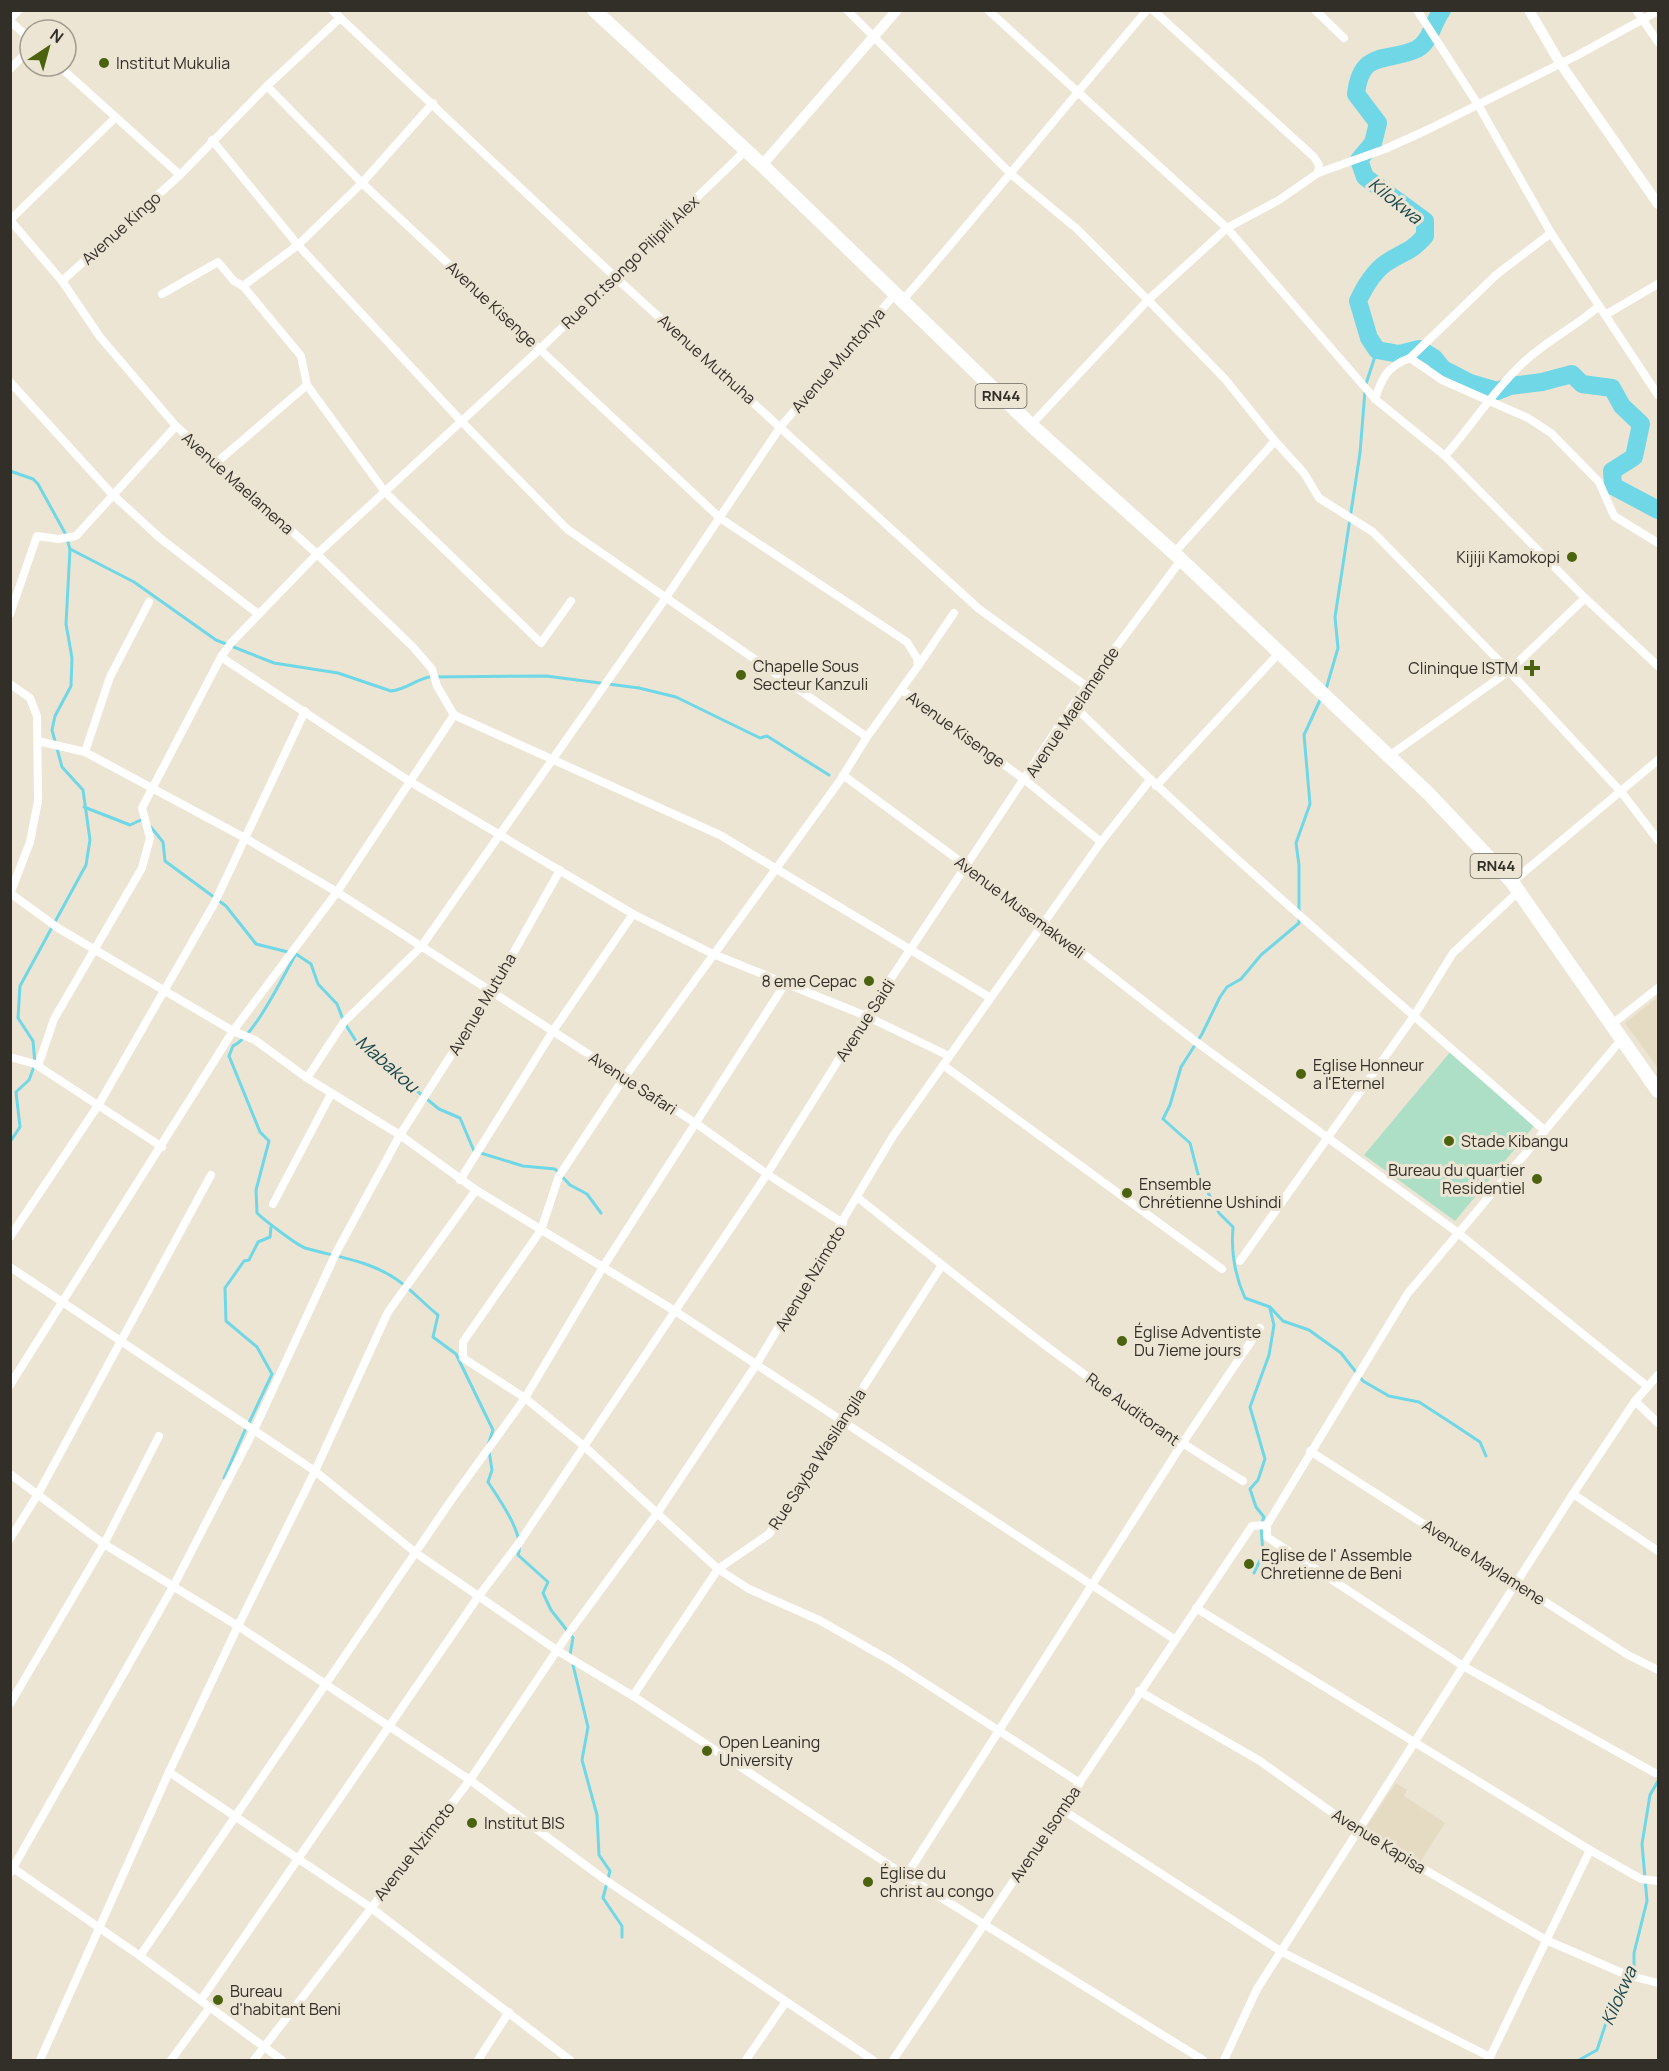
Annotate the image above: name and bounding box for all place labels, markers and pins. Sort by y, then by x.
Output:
place label: Institut Mukulia [116,52,230,74]
marker: Institut Mukulia [97,56,111,70]
place label: Kijiji Kamokopi [1456,546,1560,568]
marker: Kijiji Kamokopi [1565,550,1579,564]
place label: Chapelle Sous Secteur Kanzuli [753,655,868,695]
place label: Clininque ISTM [1408,657,1518,679]
marker: Clininque ISTM [1523,659,1541,677]
marker: Chapelle Sous Secteur Kanzuli [734,668,748,682]
place label: 8 eme Cepac [762,970,857,992]
marker: 8 eme Cepac [862,974,876,988]
place label: Eglise Honneur a l'Eternel [1313,1054,1424,1094]
marker: Eglise Honneur a l'Eternel [1294,1067,1308,1081]
place label: Stade Kibangu [1461,1130,1568,1152]
marker: Stade Kibangu [1442,1134,1456,1148]
place label: Bureau du quartier Residentiel [1388,1159,1525,1199]
marker: Bureau du quartier Residentiel [1530,1172,1544,1186]
place label: Ensemble Chrétienne Ushindi [1139,1173,1281,1213]
marker: Ensemble Chrétienne Ushindi [1120,1186,1134,1200]
place label: Église Adventiste Du 7ieme jours [1134,1321,1261,1361]
marker: Église Adventiste Du 7ieme jours [1115,1334,1129,1348]
place label: Eglise de l' Assemble Chretienne de Beni [1261,1544,1412,1584]
marker: Eglise de l' Assemble Chretienne de Beni [1242,1557,1256,1571]
place label: Open Leaning University [719,1731,820,1771]
marker: Open Leaning University [700,1744,714,1758]
place label: Institut BIS [484,1812,565,1834]
marker: Institut BIS [465,1816,479,1830]
place label: Église du christ au congo [880,1862,994,1902]
marker: Église du christ au congo [861,1875,875,1889]
place label: Bureau d'habitant Beni [230,1980,341,2020]
marker: Bureau d'habitant Beni [211,1993,225,2007]

